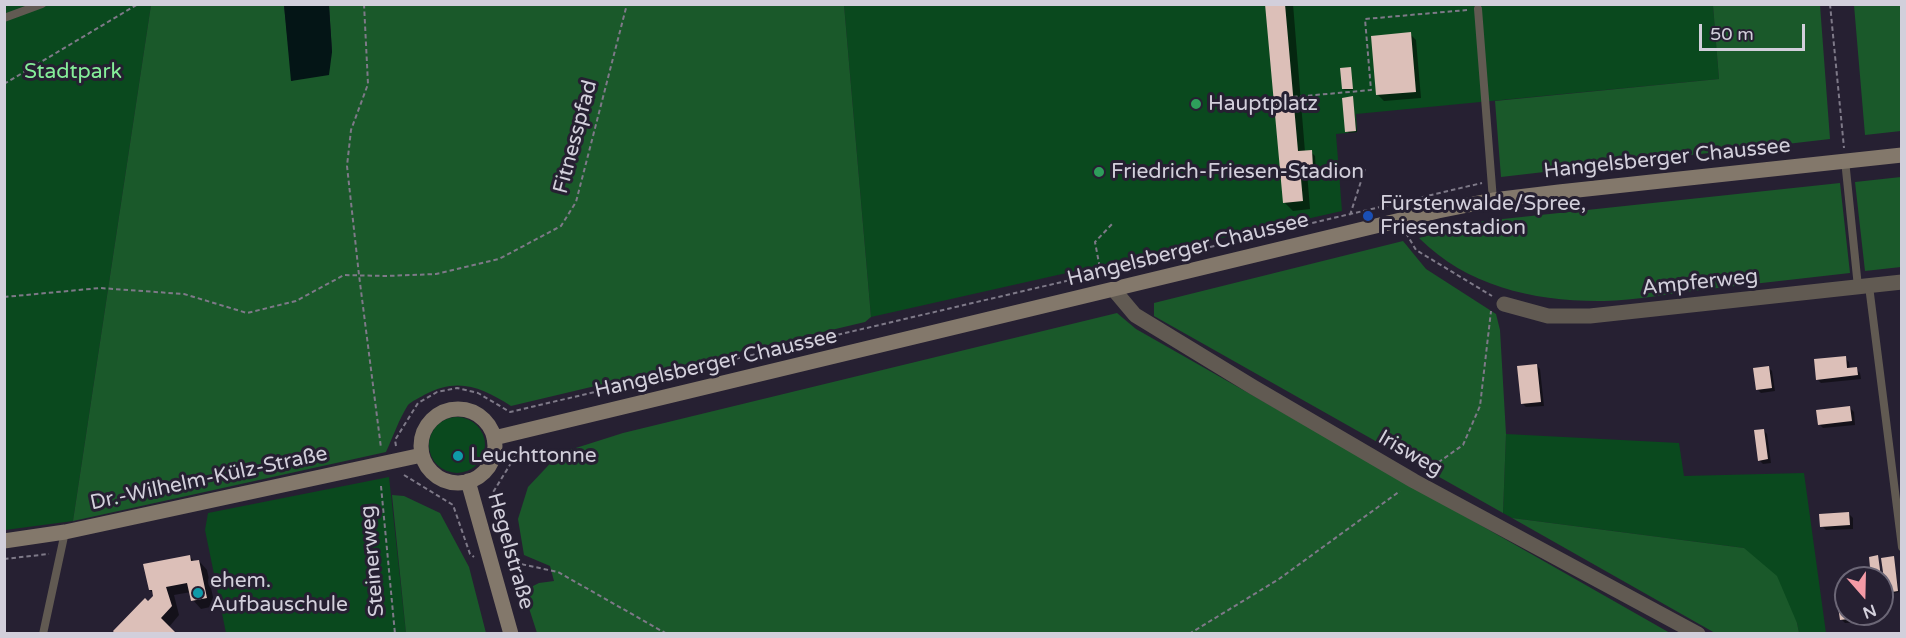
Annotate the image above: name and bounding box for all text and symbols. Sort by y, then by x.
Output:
scale bar [1702,12,1808,50]
text: 50 m [1710,23,1754,45]
park label: Stadtpark [24,59,122,85]
street label: Fitnesspfad [549,77,603,197]
place label: Hauptplatz [1208,91,1318,117]
marker: Hauptplatz [1189,97,1203,111]
street label: Hangelsberger Chaussee [1542,133,1792,185]
place label: Friedrich-Friesen-Stadion [1111,159,1364,185]
marker: Friedrich-Friesen-Stadion [1092,165,1106,179]
place label: Fürstenwalde/Spree, Friesenstadion [1380,191,1586,241]
street label: Hangelsberger Chaussee [1065,208,1311,292]
marker: Fürstenwalde/Spree, Friesenstadion [1361,209,1375,223]
street label: Ampferweg [1641,264,1759,302]
street label: Hangelsberger Chaussee [592,324,840,404]
street label: Irisweg [1373,425,1447,483]
street label: Dr.-Wilhelm-Külz-Straße [88,442,330,516]
place label: Leuchttonne [470,443,597,469]
marker: Leuchttonne [451,449,465,463]
street label: Hegelstraße [481,490,539,612]
street label: Steinerweg [356,504,390,618]
north arrow [1834,566,1894,626]
place label: ehem. Aufbauschule [210,568,348,618]
marker: ehem. Aufbauschule [191,586,205,600]
text: N [1860,599,1879,623]

